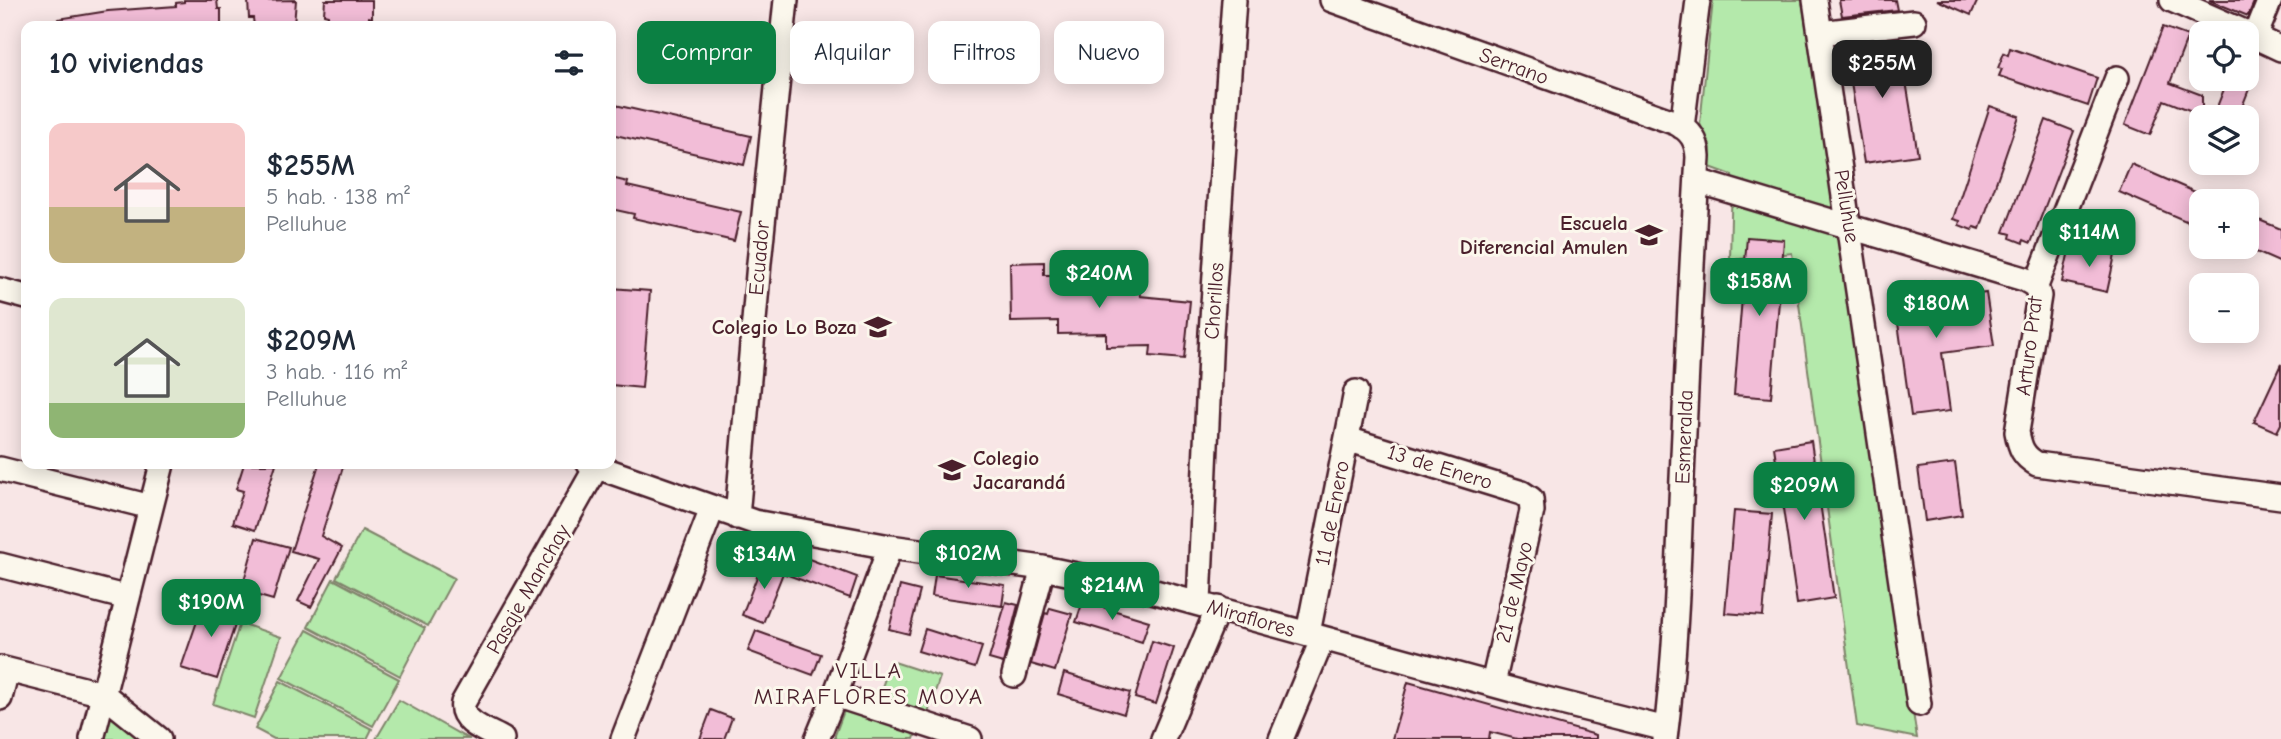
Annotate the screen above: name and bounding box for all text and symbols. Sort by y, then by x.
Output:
chip: Comprar [637,21,776,84]
chip: Alquilar [790,21,914,84]
chip: Filtros [928,21,1040,84]
chip: Nuevo [1054,21,1164,84]
map controls [2189,21,2259,343]
button: locate [2189,21,2259,91]
pin: $255M [1833,41,1931,100]
street label: Serrano [1476,42,1552,90]
icon: filters [550,44,588,82]
text: 10 viviendas [49,46,203,81]
text: $255M [1848,49,1916,76]
button: layers [2189,105,2259,175]
text: $255M [266,148,355,183]
icon: home [105,151,189,235]
street label: Pelluhue [1829,168,1865,244]
text: 5 hab. · 138 m² [266,183,410,210]
button: + [2189,189,2259,259]
text: Pelluhue [266,210,347,237]
pin: $114M [2040,210,2138,269]
place label: Escuela Diferencial Amulen [1460,211,1628,259]
text: $114M [2058,218,2120,245]
street label: Ecuador [744,219,774,296]
school or university icon: Escuela Diferencial Amulen [1634,220,1664,250]
pin: $240M [1050,250,1148,310]
pin: $158M [1710,258,1808,318]
text: $240M [1065,259,1133,286]
street label: Chorillos [1199,262,1229,340]
text: $158M [1726,267,1792,294]
button: − [2189,273,2259,343]
pin: $180M [1887,280,1985,340]
text: $180M [1903,289,1969,316]
street label: Arturo Prat [2011,294,2047,397]
school or university icon: Colegio Lo Boza [863,312,893,342]
place label: Colegio Lo Boza [712,315,857,339]
text: $209M [266,323,356,358]
icon: home [105,326,189,410]
text: 3 hab. · 116 m² [266,358,407,385]
text: Pelluhue [266,385,347,412]
street label: Esmeralda [1670,389,1698,485]
street label: 13 de Enero [1385,440,1495,494]
place label: Colegio Jacarandá [973,446,1066,494]
school or university icon: Colegio Jacarandá [937,455,967,485]
street label: 11 de Enero [1310,459,1354,567]
pin: $209M [1755,462,1853,522]
text: $209M [1769,471,1839,498]
street label: Pasaje Manchay [481,520,575,658]
pin: $102M [919,530,1017,590]
pin: $134M [715,532,813,591]
text: $102M [935,539,1001,566]
street label: 21 de Mayo [1491,539,1537,645]
text: $134M [732,540,796,567]
pin: $214M [1063,562,1161,622]
text: $214M [1080,571,1144,598]
pin: $190M [162,580,260,639]
text: $190M [178,588,244,615]
street label: Miraflores [1204,594,1298,642]
district label: VILLA MIRAFLORES MOYA [754,657,984,710]

